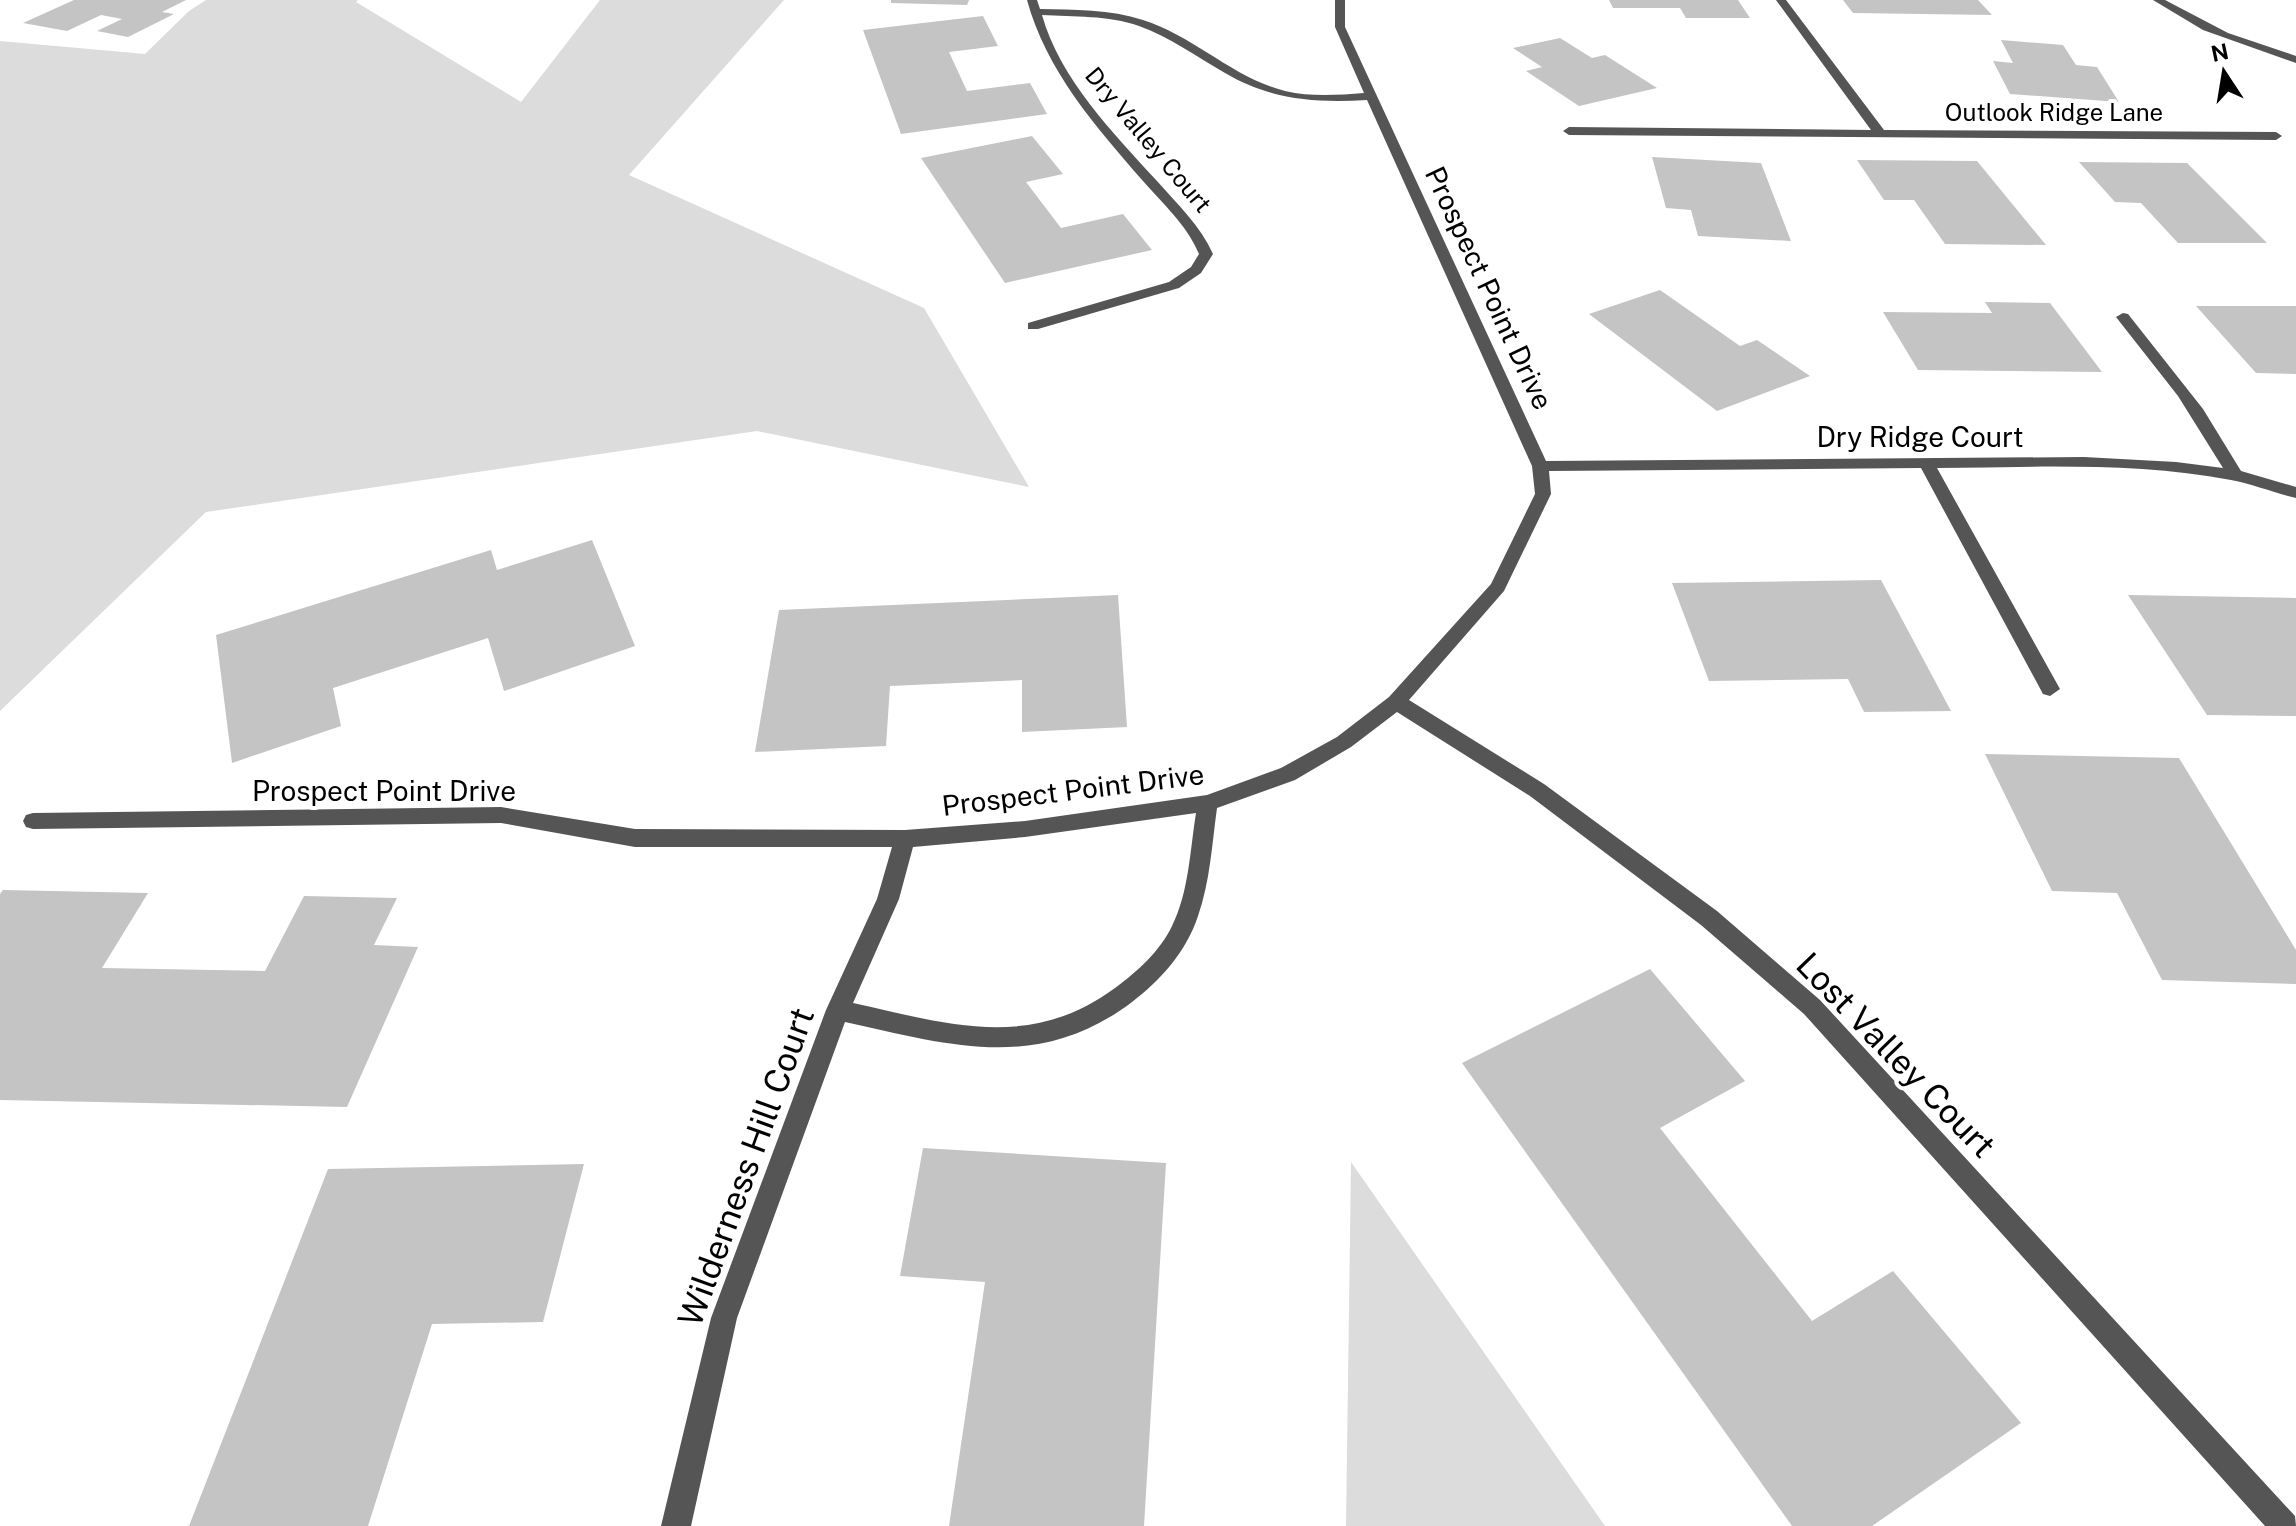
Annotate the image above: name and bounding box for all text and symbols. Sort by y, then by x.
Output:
north arrow [2184,32,2264,112]
text: N [2209,38,2231,67]
street label: Dry Valley Court [1080,61,1218,218]
street label: Outlook Ridge Lane [1945,98,2163,126]
street label: Prospect Point Drive [1419,161,1560,414]
street label: Dry Ridge Court [1816,420,2024,453]
street label: Prospect Point Drive [940,757,1206,822]
street label: Prospect Point Drive [252,774,516,807]
street label: Lost Valley Court [1788,944,2004,1166]
street label: Wilderness Hill Court [670,1002,822,1332]

